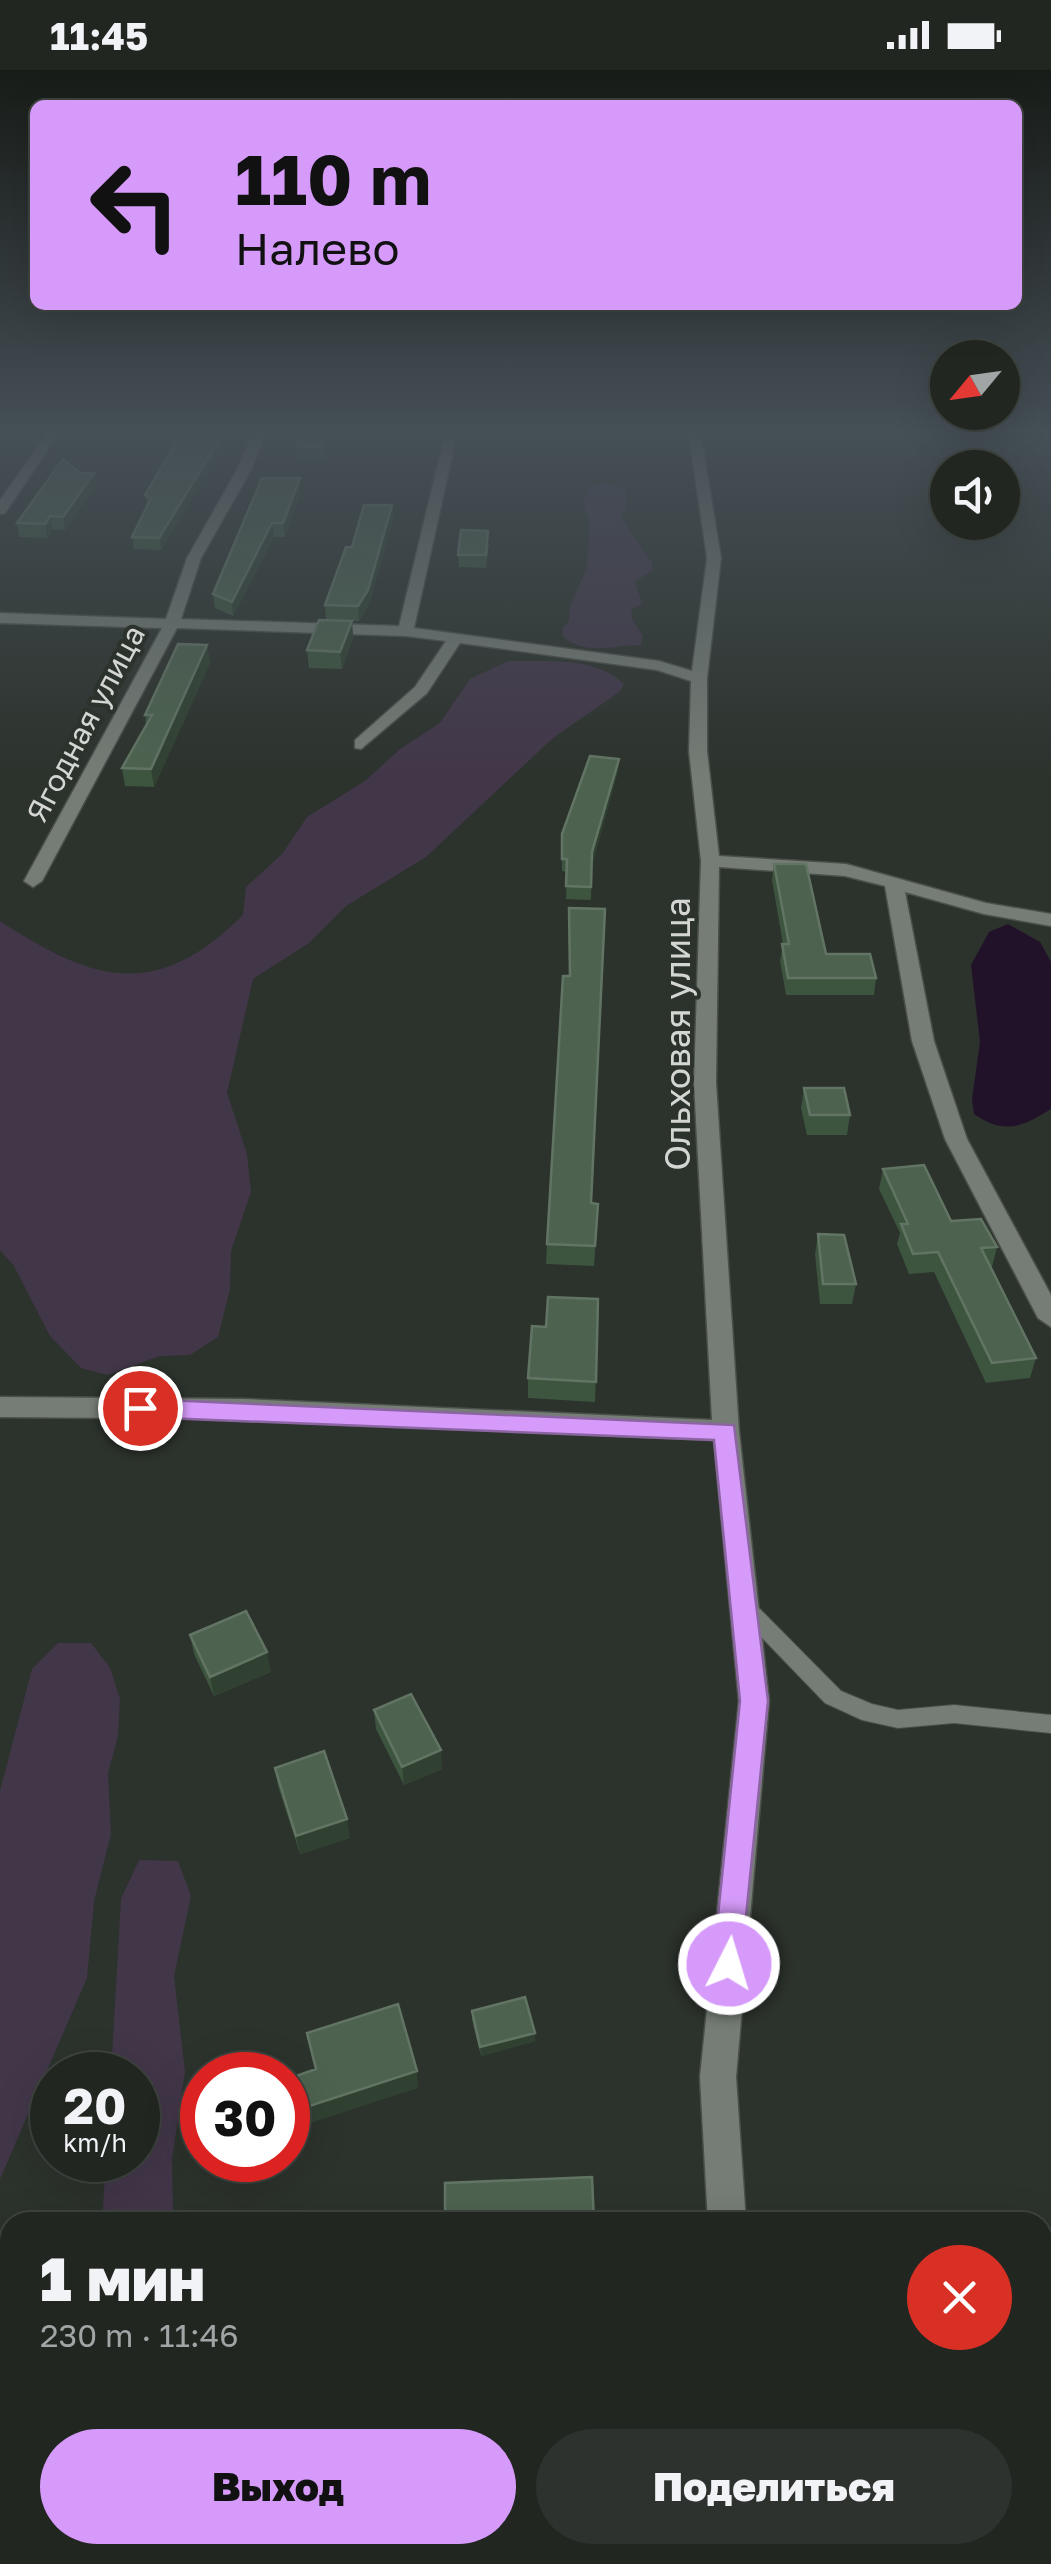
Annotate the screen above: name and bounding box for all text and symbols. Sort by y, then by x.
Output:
text: 11:45 [50,13,148,58]
text: 110 m [235,136,431,220]
icon: left [70,140,200,270]
text: Налево [235,221,399,275]
north arrow [930,340,1020,430]
map controls [930,340,1020,540]
button: sound [930,450,1020,540]
street label: Ягодная улица [18,619,152,828]
street label: Ольховая улица [656,897,698,1171]
pin [98,1366,183,1451]
icon: arrive [113,1381,168,1436]
position arrow [677,1912,781,2016]
speed limit sign: 30 [180,2052,310,2182]
text: 20 [63,2075,126,2135]
text: km/h [63,2127,127,2158]
text: 1 мин [40,2242,205,2314]
button: close [907,2245,1012,2350]
text: 230 m · 11:46 [40,2316,239,2354]
button: Выход [40,2429,516,2544]
button: Поделиться [536,2429,1012,2544]

